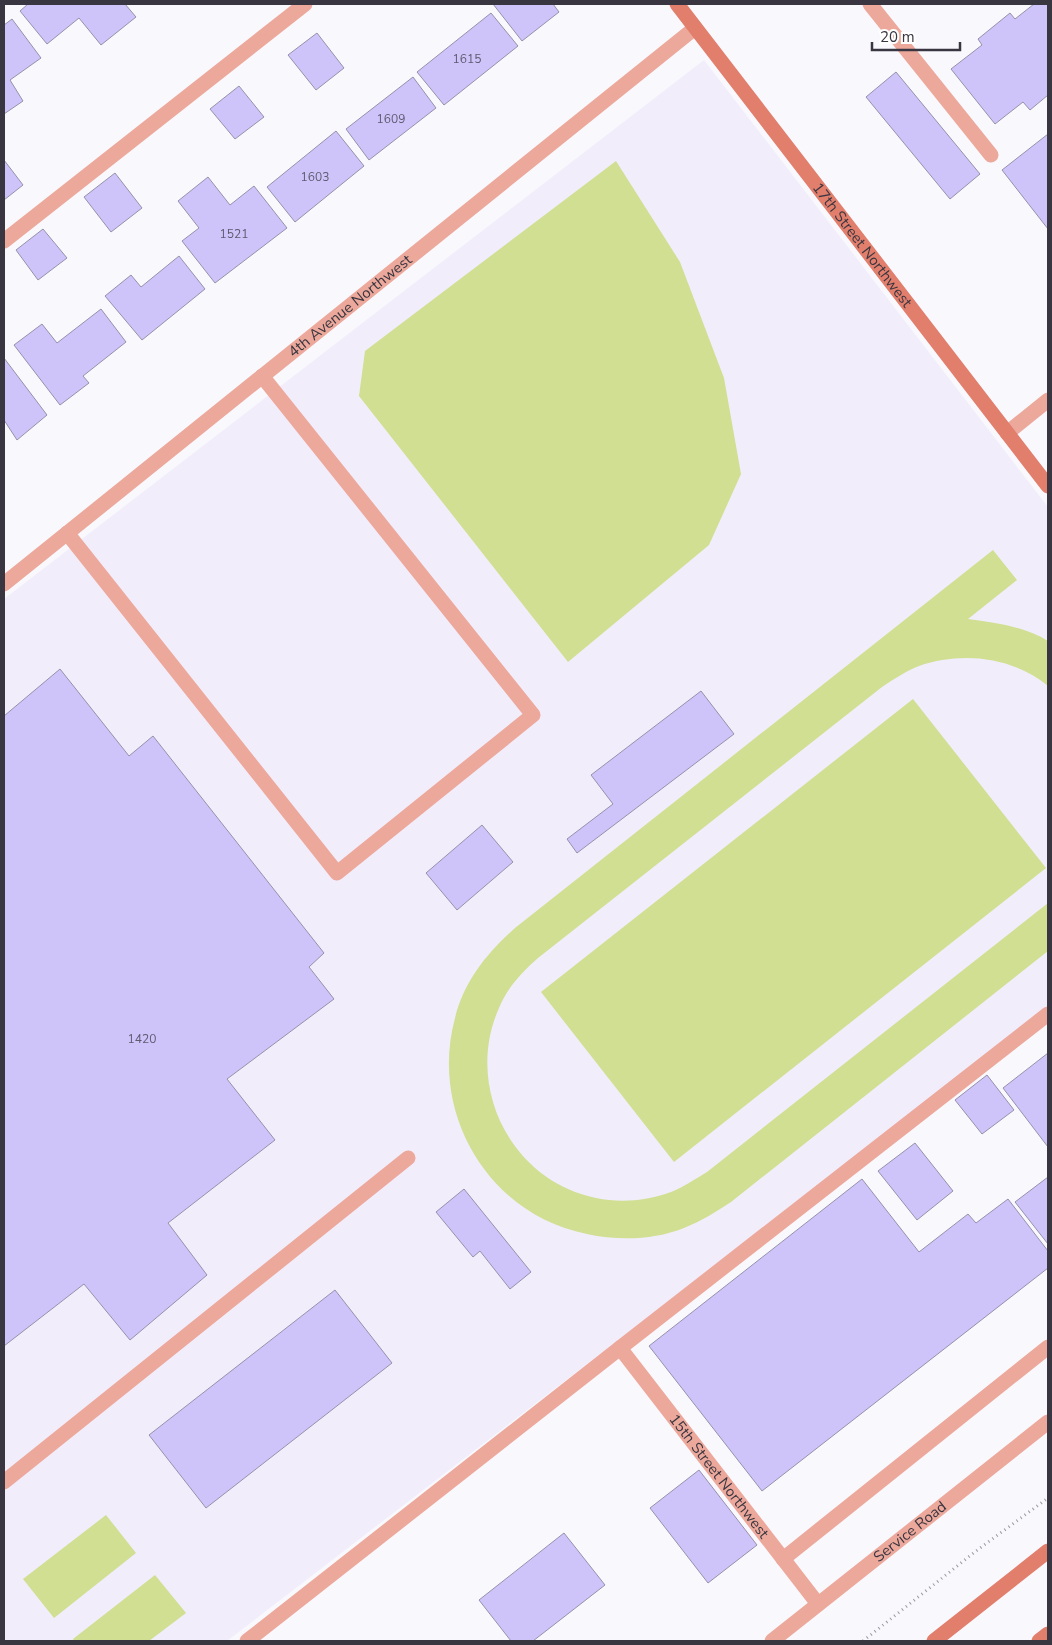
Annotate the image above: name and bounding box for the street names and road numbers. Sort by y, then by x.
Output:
street label: 17th Street Northwest [808,178,917,312]
street label: 4th Avenue Northwest [284,249,417,362]
street label: 15th Street Northwest [665,1410,774,1543]
street label: Service Road [869,1496,950,1567]

